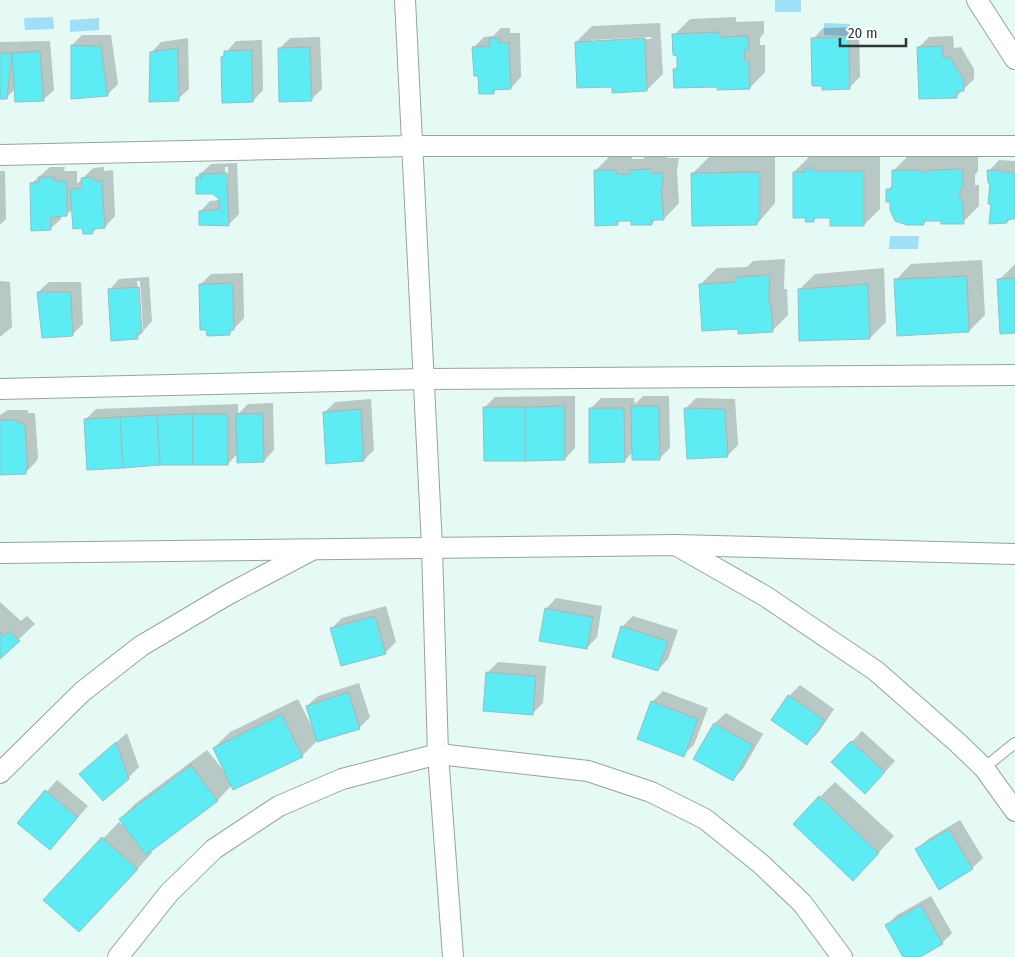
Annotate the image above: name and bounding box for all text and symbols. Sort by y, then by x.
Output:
scale bar [840,15,906,47]
text: 20 m [848,24,878,42]

